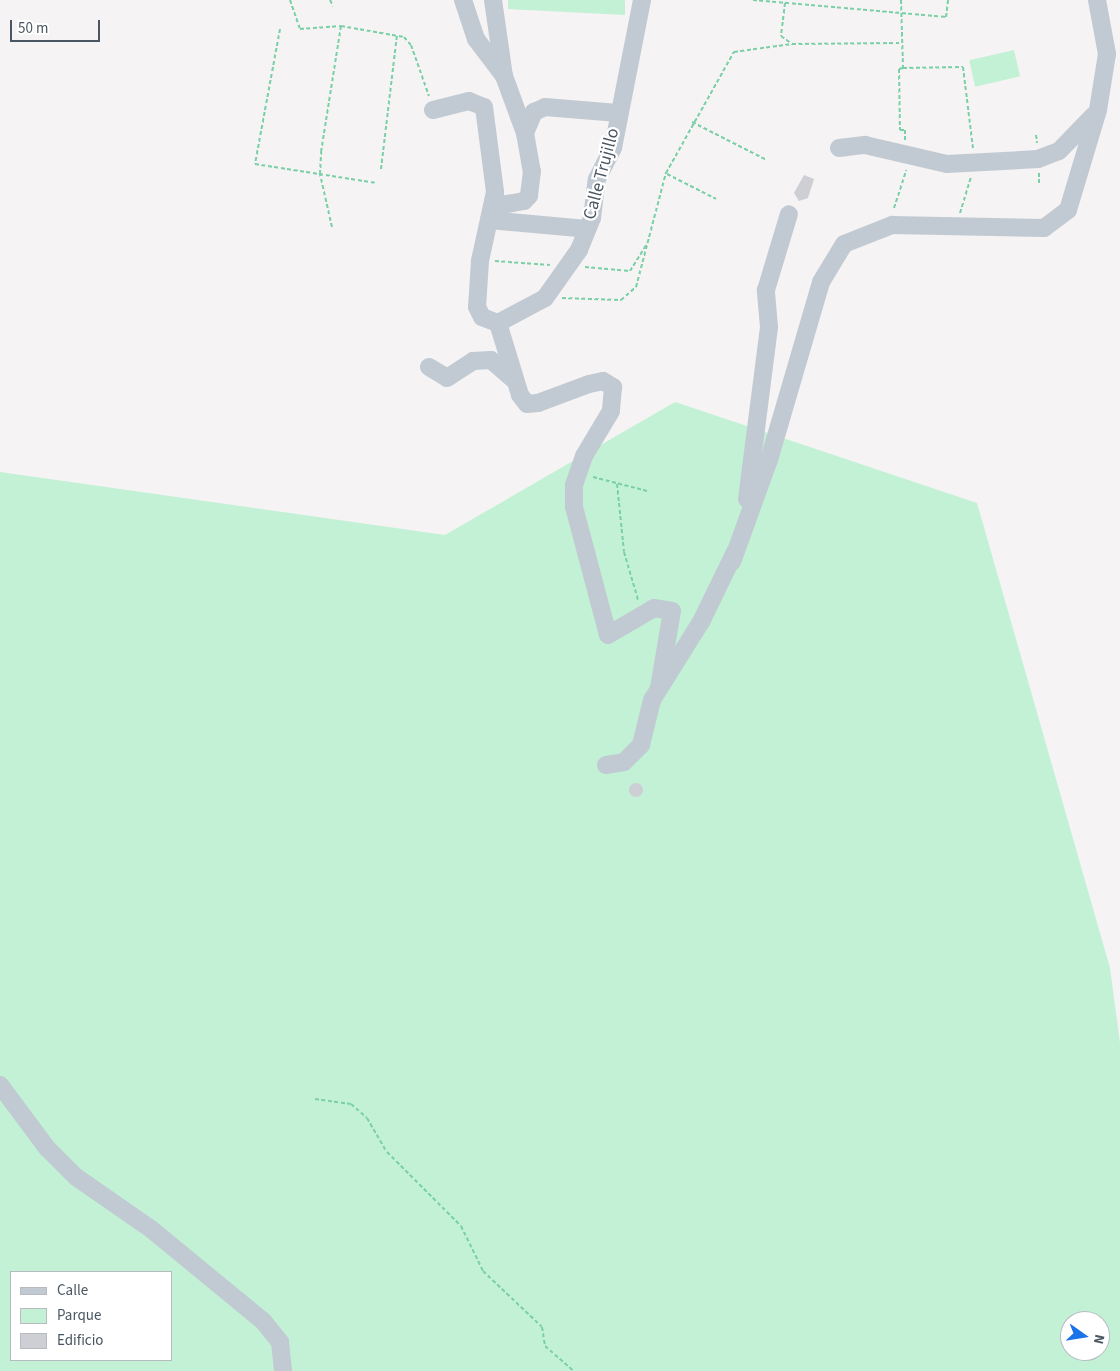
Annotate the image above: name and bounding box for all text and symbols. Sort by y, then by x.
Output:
scale bar [12,10,102,42]
text: 50 m [18,18,48,39]
street label: Calle Trujillo [579,126,625,222]
legend [10,1271,172,1361]
text: Calle [57,1280,88,1301]
text: Parque [57,1305,101,1326]
north arrow [1060,1311,1110,1361]
text: Edificio [57,1330,104,1351]
text: N [1088,1332,1109,1346]

